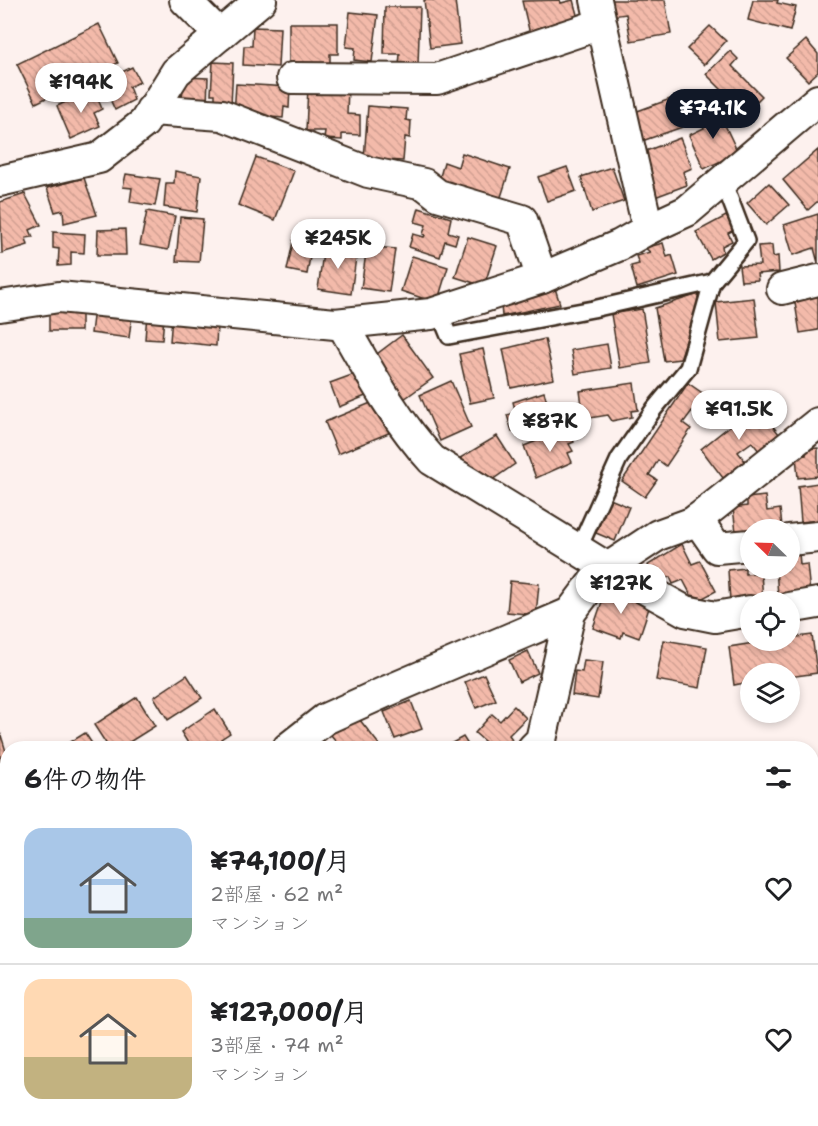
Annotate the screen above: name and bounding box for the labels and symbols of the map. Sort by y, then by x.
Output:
pin: ¥194K [39,63,123,114]
pin: ¥74.1K [664,89,762,140]
pin: ¥245K [296,219,380,270]
pin: ¥91.5K [690,390,788,441]
pin: ¥87K [514,402,586,453]
north arrow [740,519,800,579]
pin: ¥127K [579,564,663,615]

